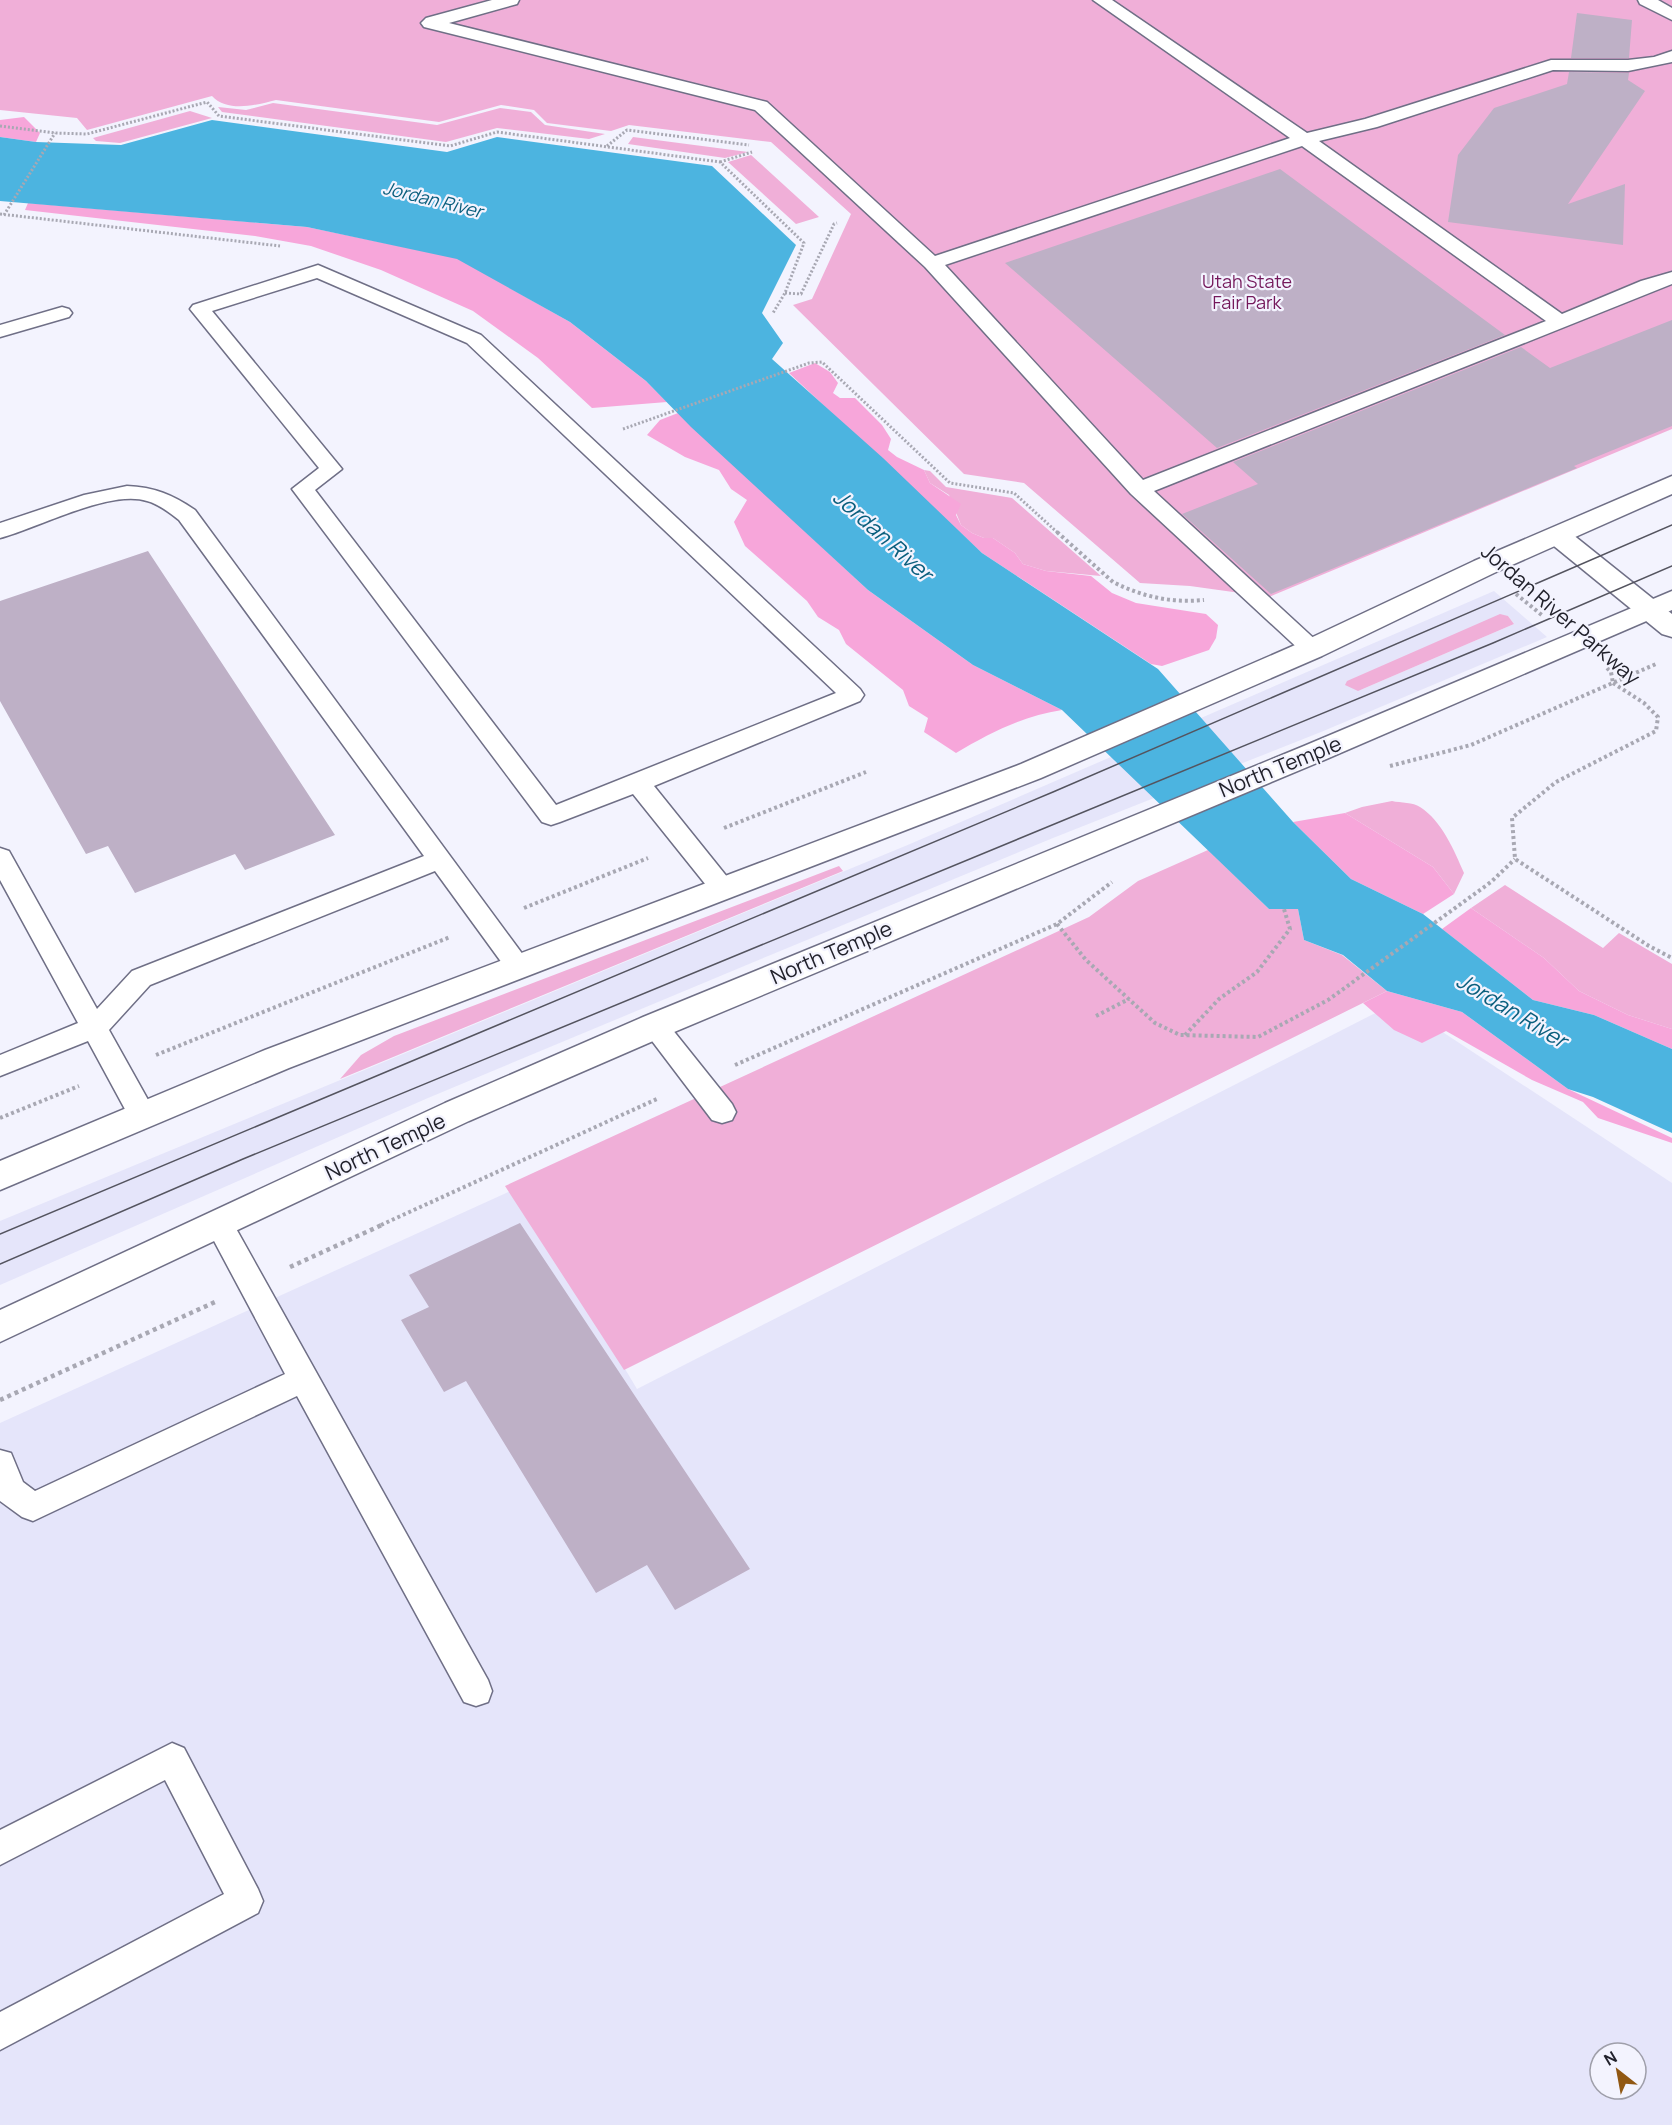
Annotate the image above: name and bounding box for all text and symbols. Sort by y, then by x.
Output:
water label: Jordan River [381,175,488,224]
park label: Utah State Fair Park [1202,269,1292,314]
water label: Jordan River [827,482,941,590]
street label: Jordan River Parkway [1476,537,1646,691]
street label: North Temple [1215,729,1345,803]
street label: North Temple [766,914,896,990]
water label: Jordan River [1451,965,1576,1056]
street label: North Temple [320,1106,450,1186]
north arrow [1588,2041,1648,2101]
text: N [1600,2046,1621,2071]

